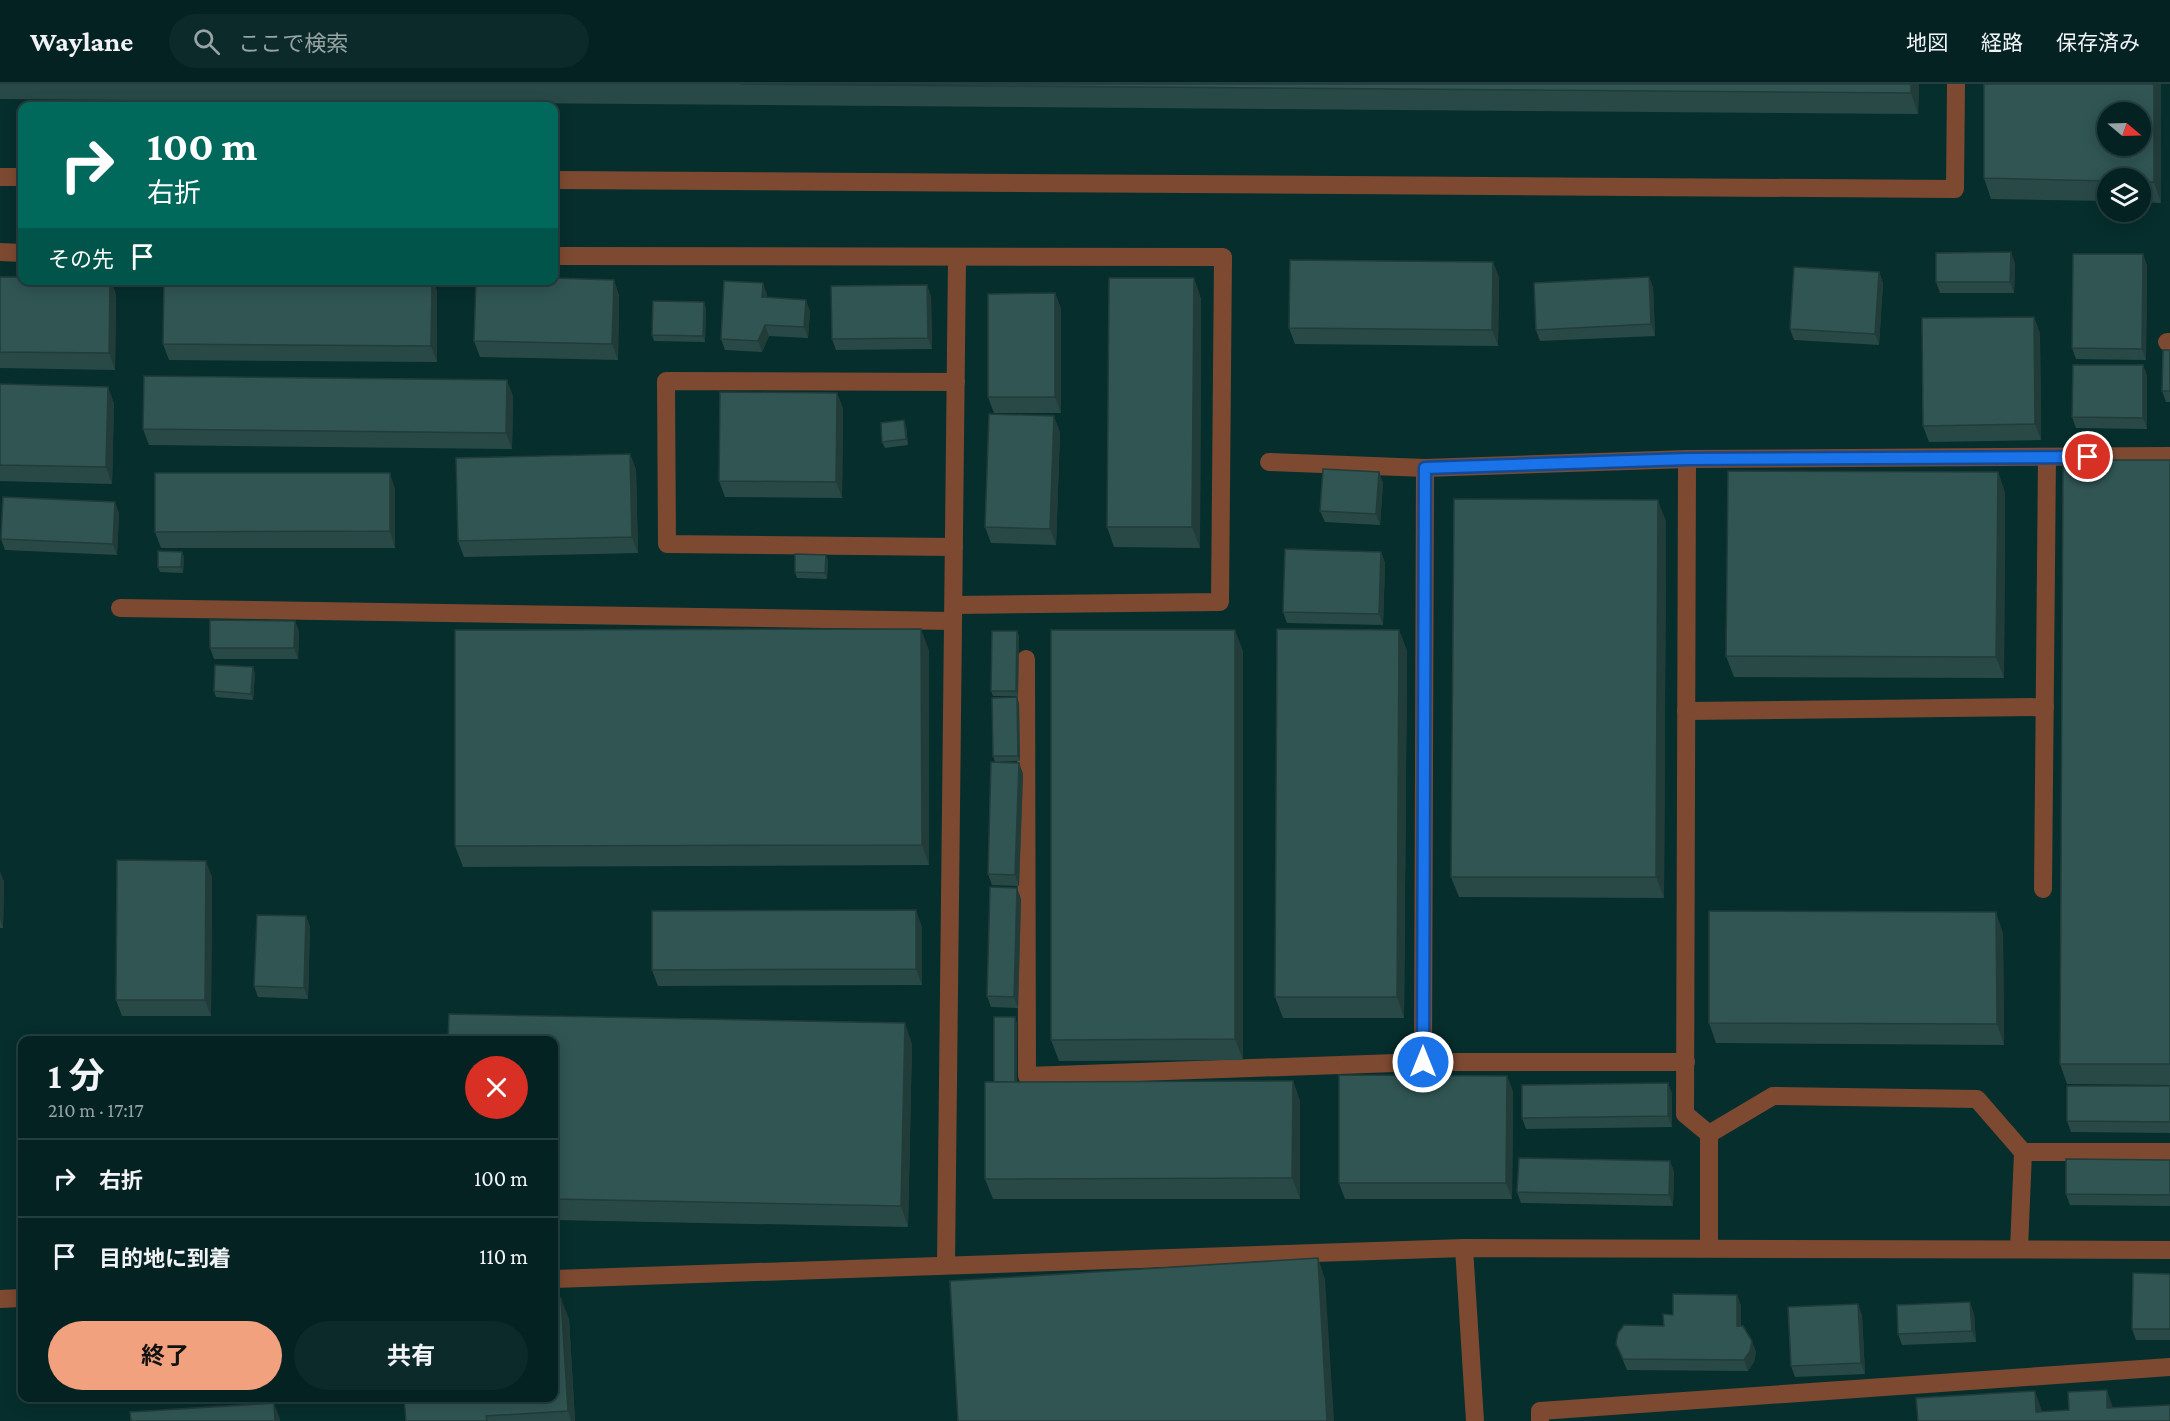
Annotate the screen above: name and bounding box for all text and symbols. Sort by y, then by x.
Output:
search box [169,14,589,68]
icon: search [190,25,223,58]
text: Waylane [30,26,133,57]
text: ここで検索 [238,31,348,56]
text: 地図 [1906,31,1948,55]
text: 経路 [1981,31,2023,55]
text: 保存済み [2056,31,2140,55]
north arrow [2097,102,2151,156]
map controls [2097,102,2151,222]
text: 100 m [147,122,257,169]
icon: right [48,126,126,204]
button: layers [2097,168,2151,222]
text: 右折 [147,178,201,208]
icon: arrive [126,240,159,273]
text: その先 [48,247,114,272]
pin [2062,431,2113,482]
icon: arrive [2071,440,2104,473]
position arrow [1391,1030,1455,1094]
text: 1 分 [48,1056,104,1096]
button: close [465,1056,528,1119]
text: 210 m · 17:17 [48,1099,144,1121]
icon: right [48,1162,81,1195]
text: 100 m [474,1166,528,1191]
text: 右折 [99,1168,143,1193]
icon: arrive [48,1240,81,1273]
text: 110 m [479,1244,528,1269]
text: 目的地に到着 [99,1246,231,1271]
button: 終了 [48,1321,282,1390]
button: 共有 [294,1321,528,1390]

